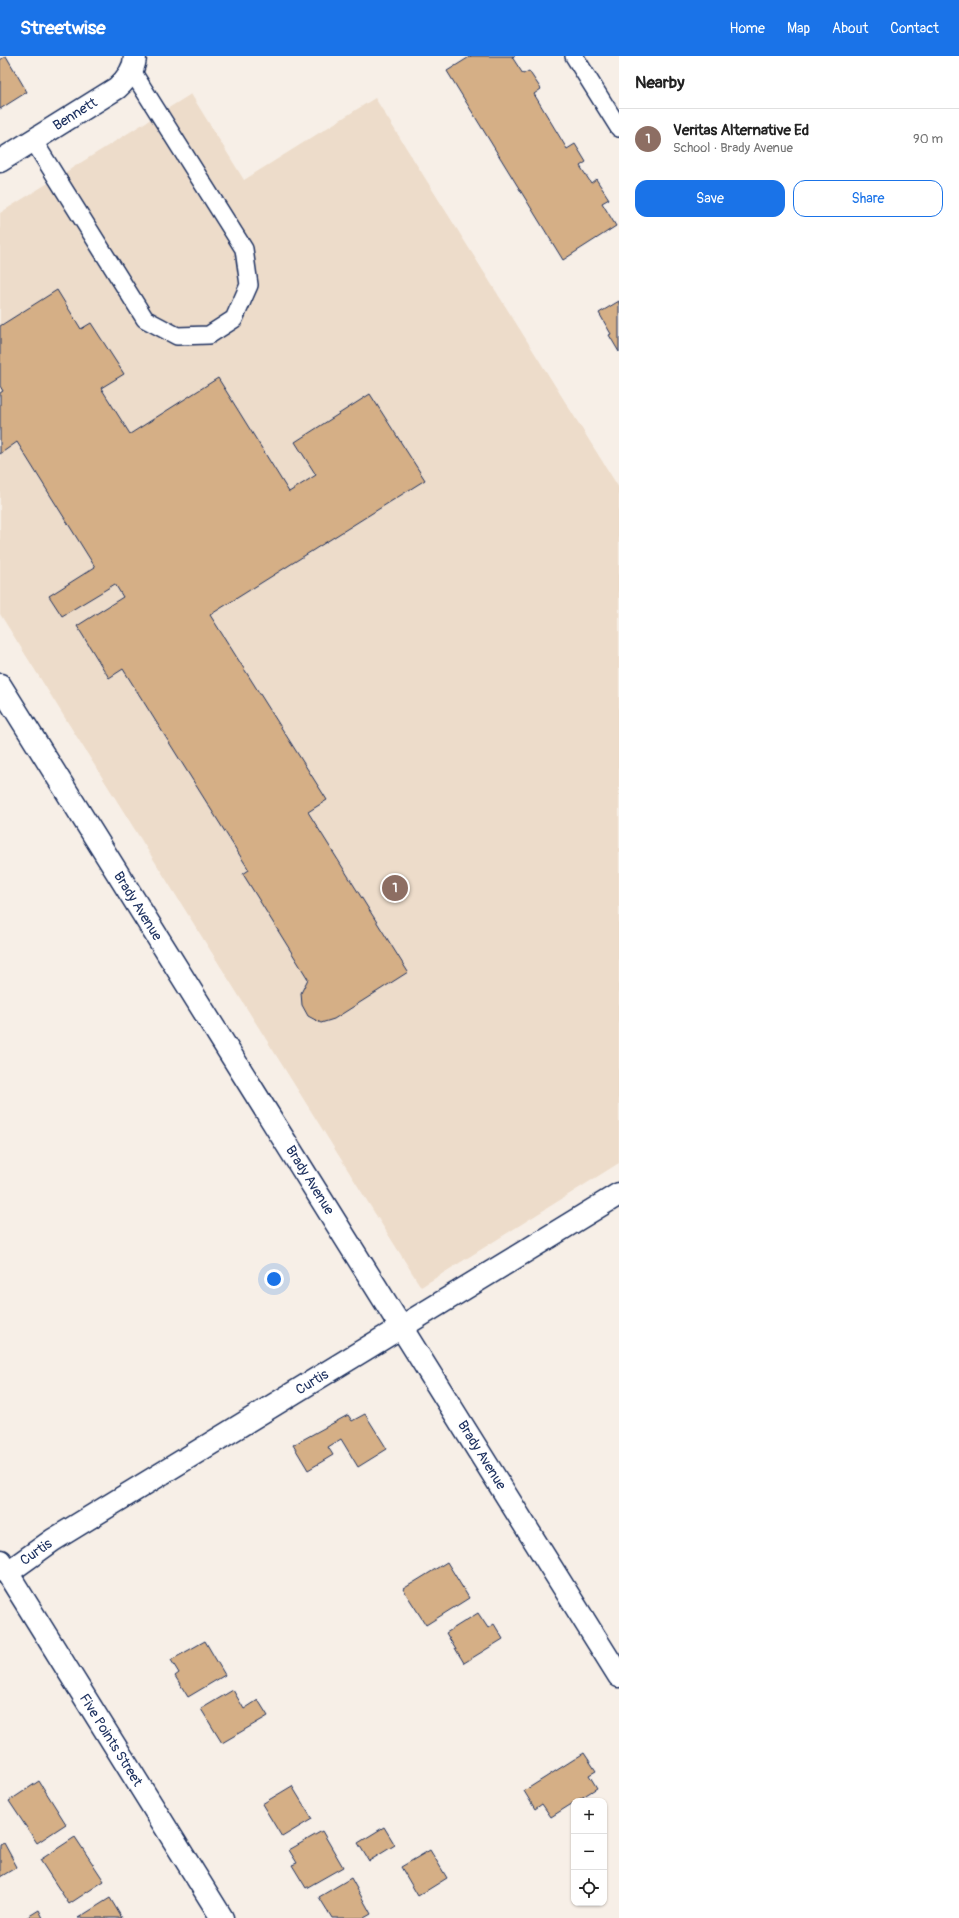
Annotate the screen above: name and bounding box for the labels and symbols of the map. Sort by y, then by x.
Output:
street label: Bennett [50,94,100,134]
street label: Brady Avenue [110,868,166,944]
pin: 1 [382,873,408,903]
street label: Brady Avenue [282,1142,338,1218]
your location [264,1269,284,1289]
street label: Curtis [293,1365,332,1398]
street label: Brady Avenue [454,1417,510,1493]
street label: Curtis [17,1535,56,1569]
street label: Five Points Street [76,1691,146,1790]

